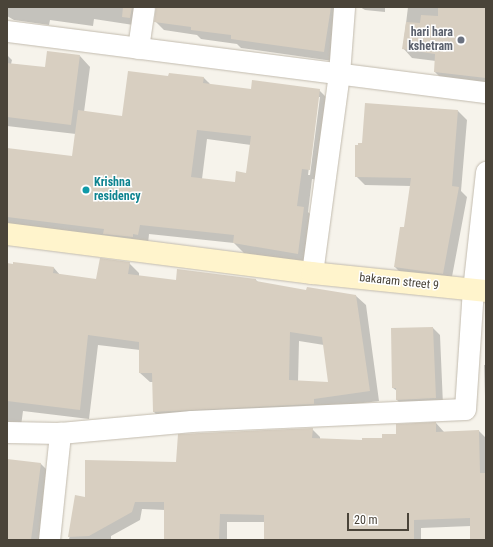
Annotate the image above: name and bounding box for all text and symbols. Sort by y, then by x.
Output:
place label: hari hara kshetram [408,26,453,54]
marker: hari hara kshetram [456,35,466,45]
place label: Krishna residency [94,176,141,204]
marker: Krishna residency [81,185,91,195]
street label: bakaram street 9 [359,271,439,293]
scale bar [349,505,411,531]
text: 20 m [354,513,378,527]

